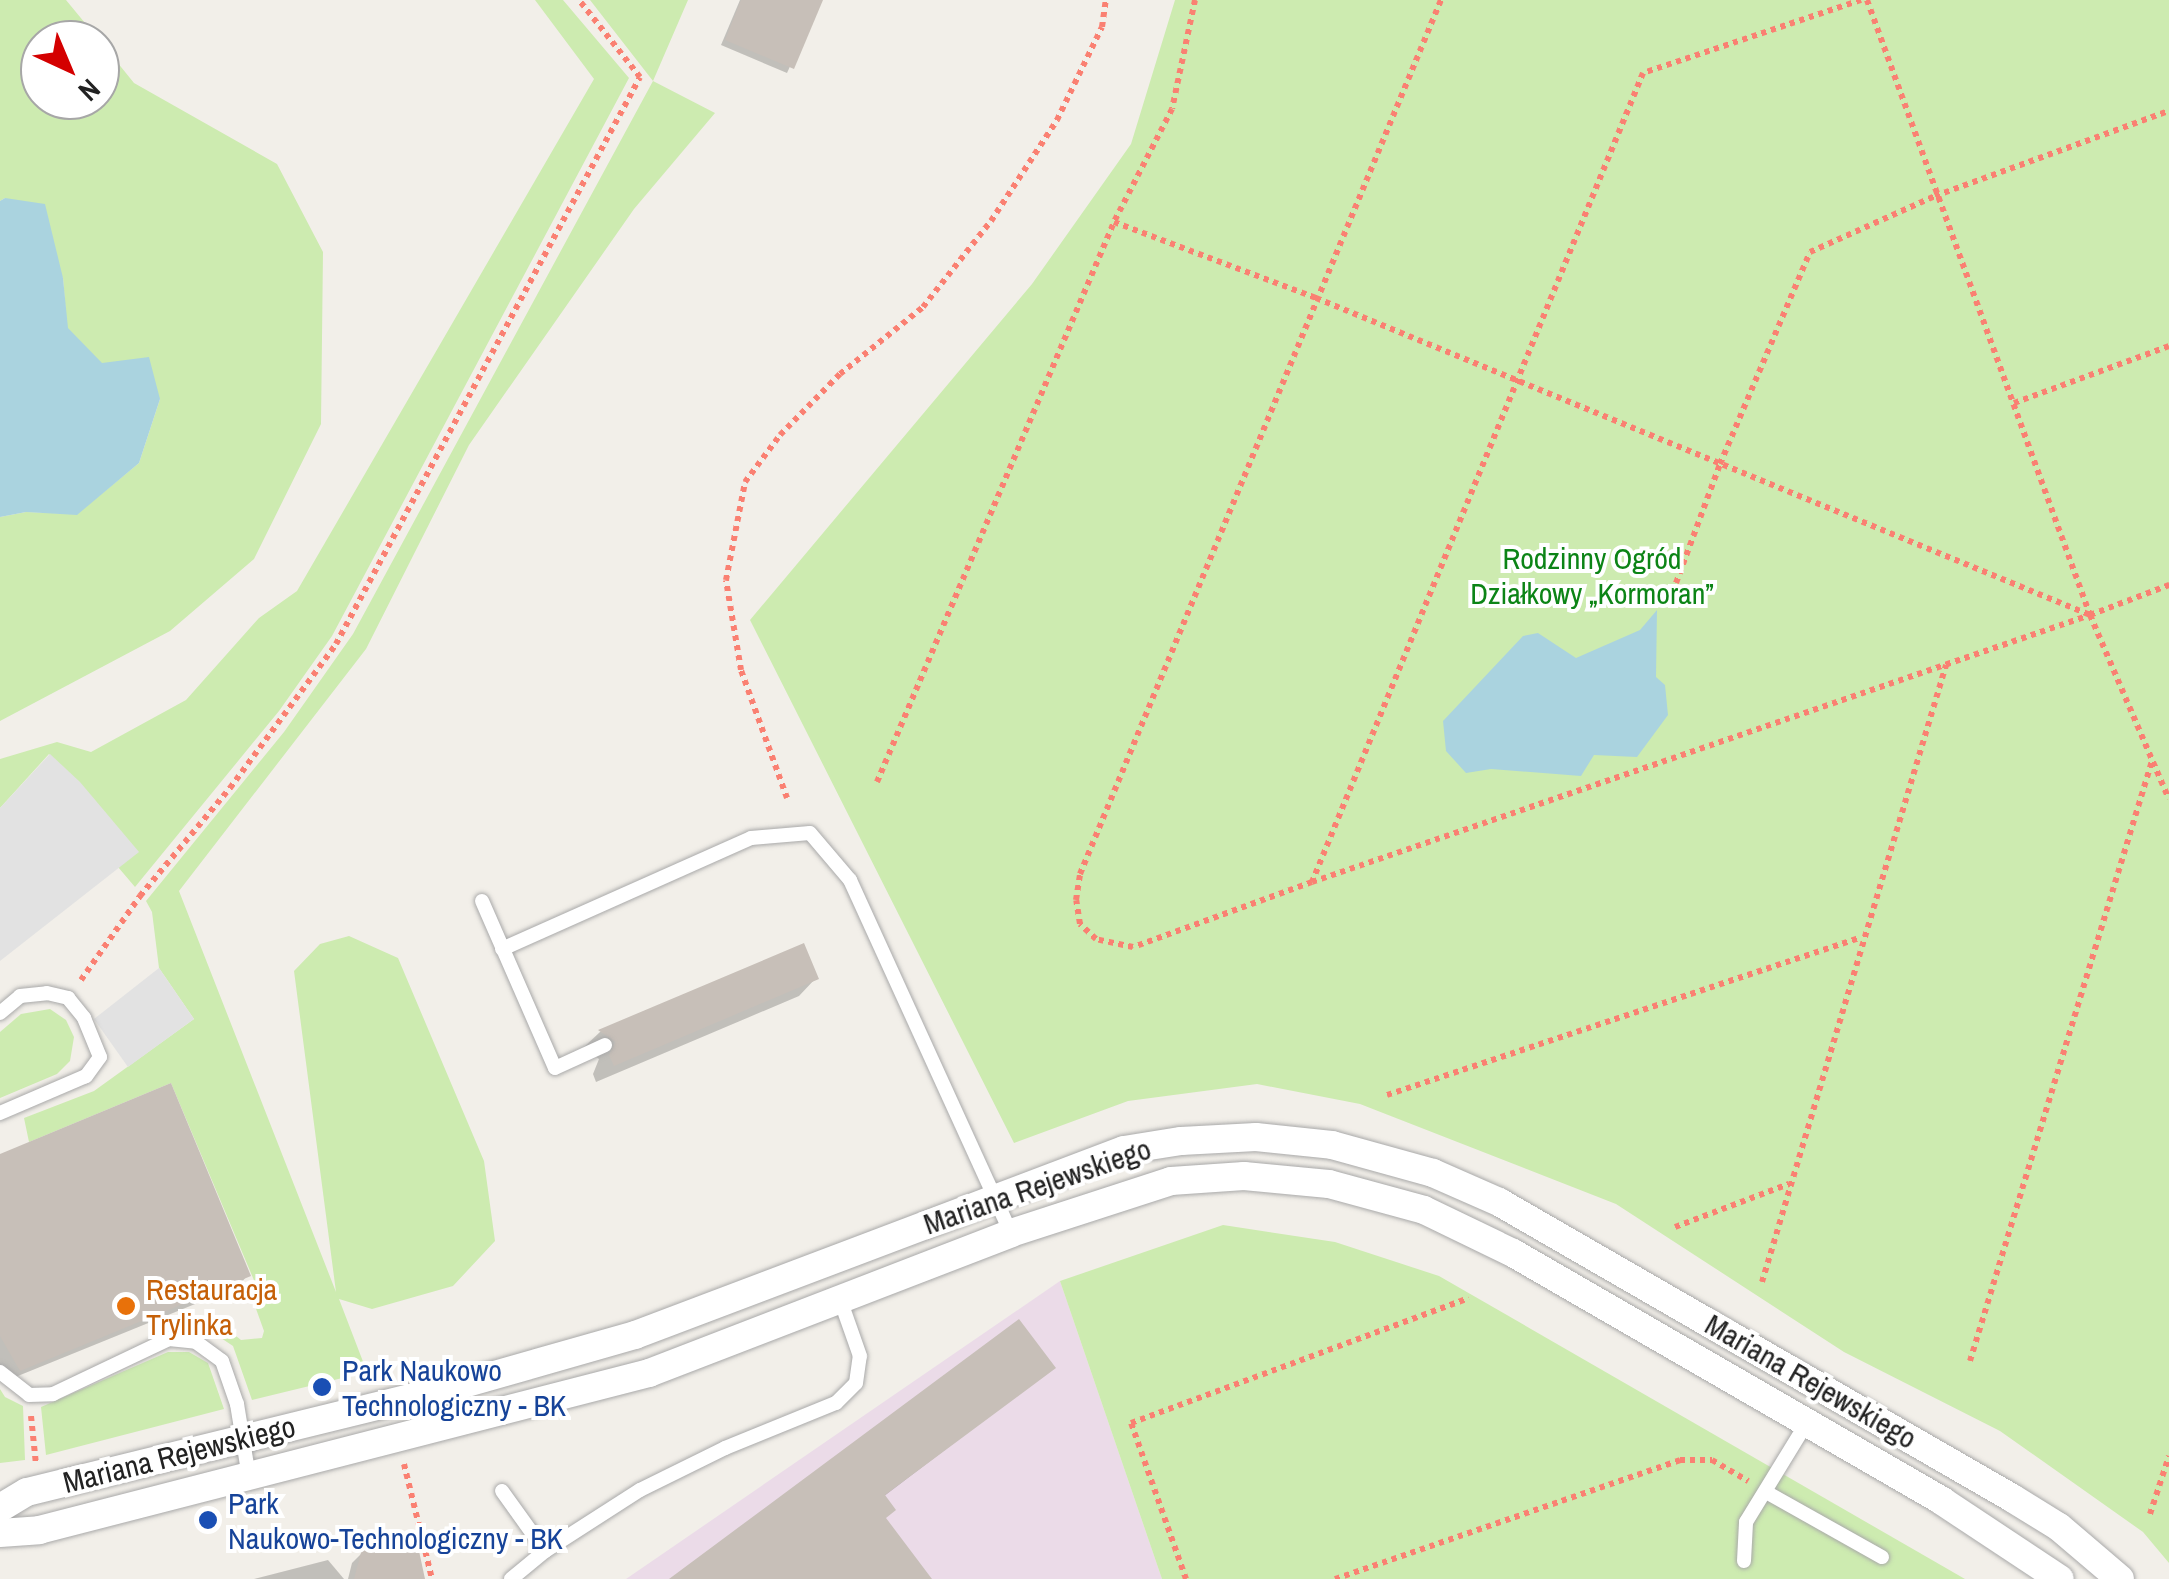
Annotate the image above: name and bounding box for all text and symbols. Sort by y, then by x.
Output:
north arrow [20,20,120,120]
text: N [70,71,109,110]
park label: Rodzinny Ogród Działkowy „Kormoran” [1470,540,1714,610]
street label: Mariana Rejewskiego [919,1130,1155,1242]
place label: Restauracja Trylinka [146,1271,277,1342]
marker: Restauracja Trylinka [115,1295,137,1317]
street label: Mariana Rejewskiego [1699,1306,1923,1456]
place label: Park Naukowo Technologiczny - BK [342,1352,566,1422]
marker: Park Naukowo Technologiczny - BK [311,1376,333,1398]
street label: Mariana Rejewskiego [59,1408,299,1500]
place label: Park Naukowo-Technologiczny - BK [228,1485,563,1556]
marker: Park Naukowo-Technologiczny - BK [197,1509,219,1531]

